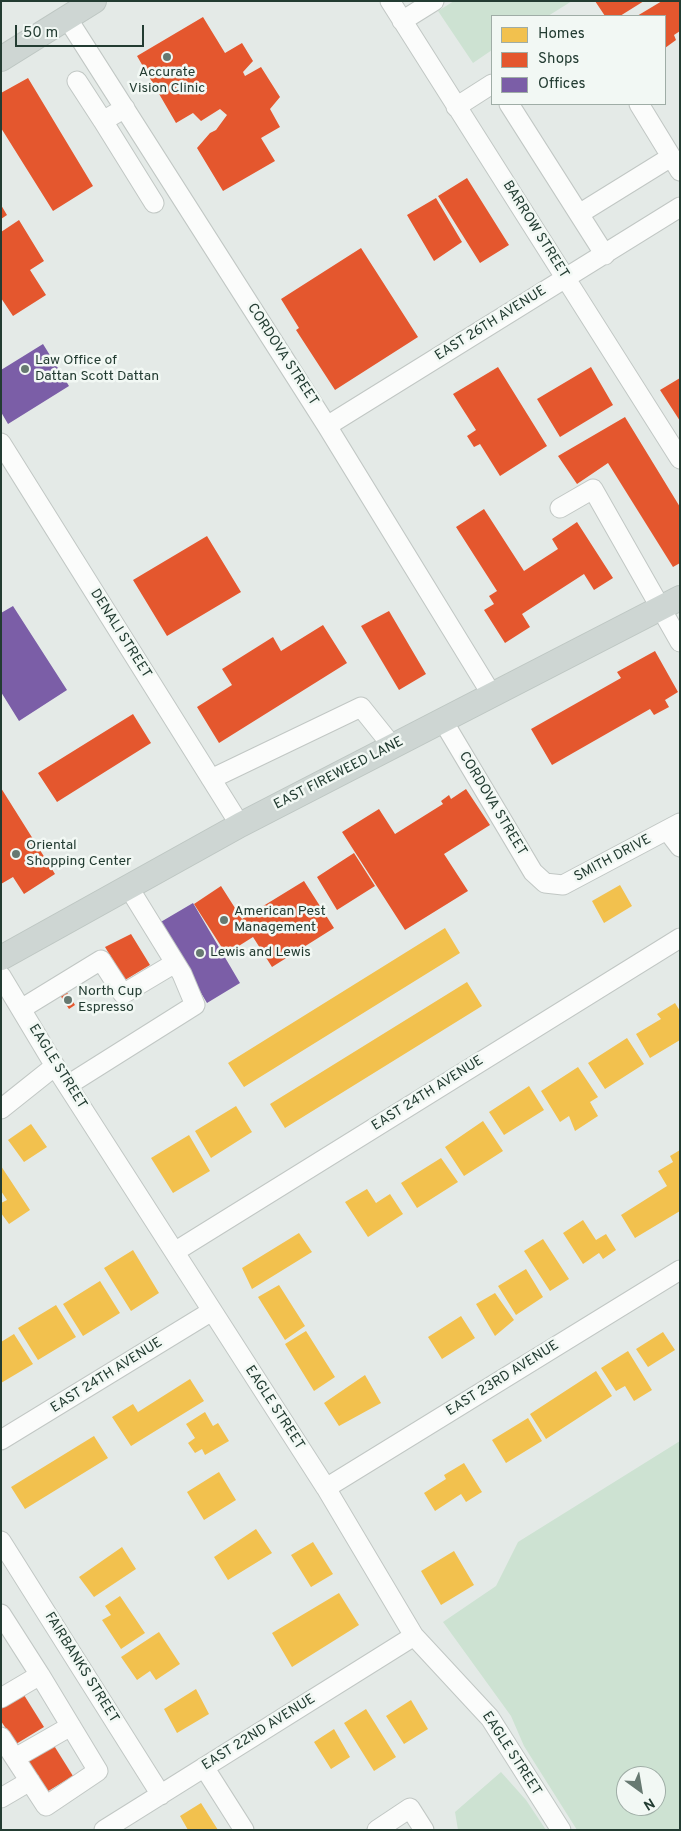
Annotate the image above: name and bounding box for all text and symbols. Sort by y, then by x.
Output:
scale bar [18,15,146,47]
legend [491,15,666,105]
text: 50 m [23,24,58,43]
text: Homes [538,25,585,44]
text: Shops [538,50,579,69]
marker: Accurate Vision Clinic [161,51,173,63]
place label: Accurate Vision Clinic [129,65,205,98]
text: Offices [538,75,585,94]
street label: BARROW STREET [498,178,572,282]
street label: EAST 26TH AVENUE [432,283,550,365]
street label: CORDOVA STREET [243,301,321,409]
place label: Law Office of Dattan Scott Dattan [35,353,159,386]
marker: Law Office of Dattan Scott Dattan [19,363,31,375]
street label: DENALI STREET [86,586,154,682]
street label: EAST FIREWEED LANE [271,734,407,814]
street label: CORDOVA STREET [454,749,530,859]
street label: SMITH DRIVE [572,832,654,886]
place label: Oriental Shopping Center [26,838,132,870]
marker: Oriental Shopping Center [10,848,22,860]
place label: American Pest Management [234,904,326,936]
marker: American Pest Management [218,914,230,926]
place label: Lewis and Lewis [210,945,311,961]
marker: Lewis and Lewis [194,947,206,959]
place label: North Cup Espresso [78,984,142,1016]
marker: North Cup Espresso [62,994,74,1006]
street label: EAGLE STREET [24,1021,90,1113]
street label: EAST 24TH AVENUE [369,1053,487,1135]
street label: EAST 24TH AVENUE [48,1335,166,1417]
street label: EAST 23RD AVENUE [444,1338,562,1420]
street label: EAGLE STREET [241,1363,307,1453]
street label: FAIRBANKS STREET [40,1610,122,1726]
street label: EAST 22ND AVENUE [199,1691,319,1775]
street label: EAGLE STREET [478,1709,544,1799]
north arrow [616,1766,666,1816]
text: N [640,1793,657,1813]

